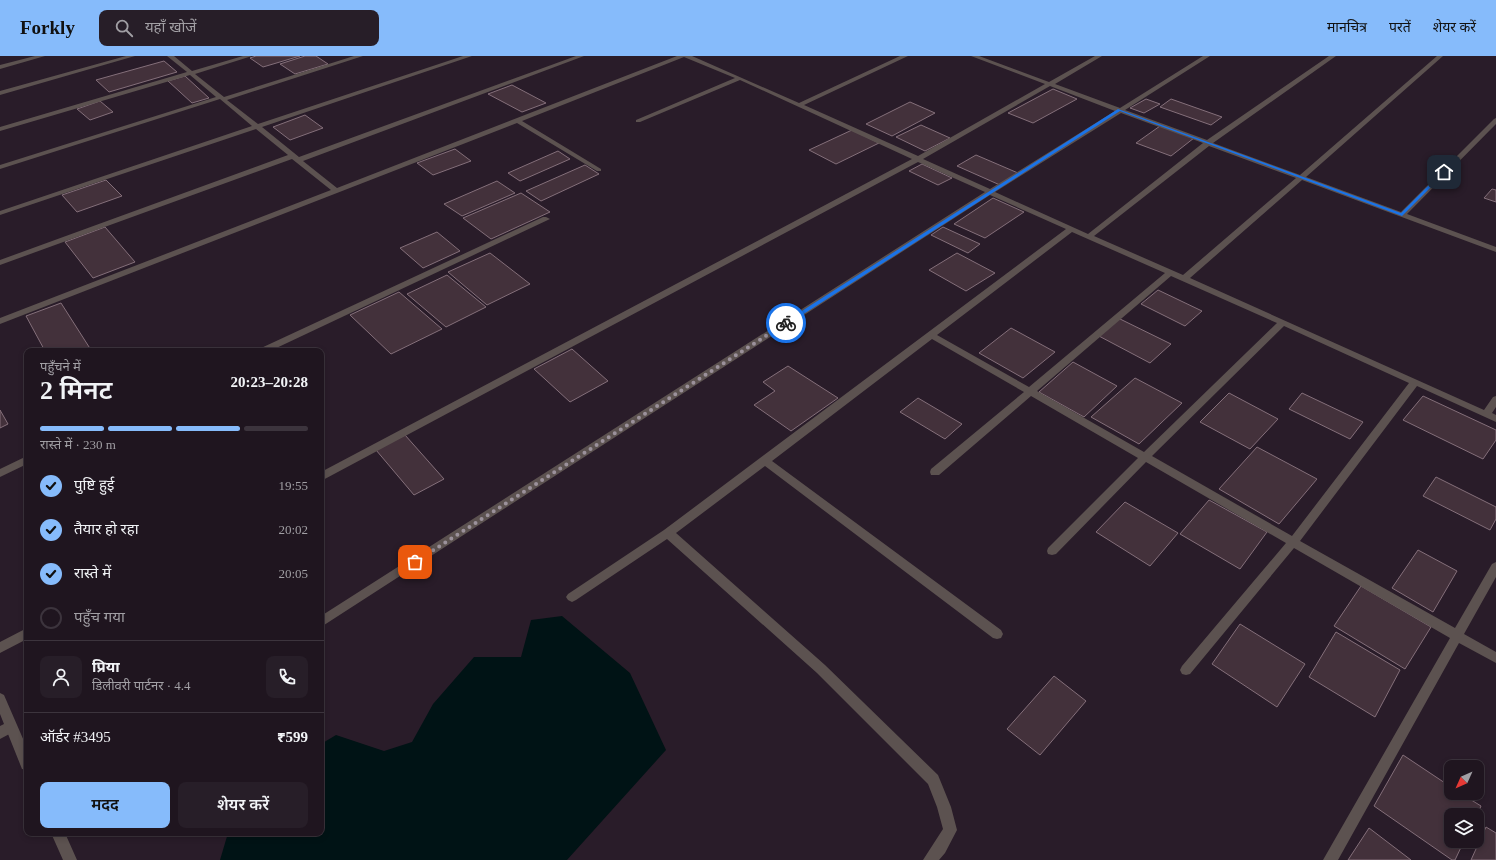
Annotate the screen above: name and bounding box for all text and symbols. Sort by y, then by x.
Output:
search box [99,10,379,46]
text: Forkly [20,17,75,38]
icon: search [113,17,135,39]
text: यहाँ खोजें [145,19,196,35]
text: मानचित्र [1327,20,1367,35]
text: परतें [1389,20,1411,35]
text: शेयर करें [1433,20,1476,35]
pin [1427,155,1461,189]
icon: home [1433,161,1455,183]
courier [766,303,806,343]
icon: bike [775,312,797,334]
text: पहुँचने में [40,359,81,374]
text: 20:23–20:28 [231,374,308,390]
text: 2 मिनट [40,376,112,405]
text: रास्ते में · 230 m [40,437,116,452]
icon: check [40,475,62,497]
text: पुष्टि हुई [74,477,114,493]
text: 19:55 [278,478,308,493]
icon: check [40,519,62,541]
text: तैयार हो रहा [74,521,139,537]
text: 20:02 [278,522,308,537]
pin [398,545,432,579]
icon: bag [404,551,426,573]
icon: check [40,563,62,585]
text: रास्ते में [74,565,111,581]
text: 20:05 [278,566,308,581]
text: पहुँच गया [74,609,125,625]
button: person [40,656,82,698]
button: phone [266,656,308,698]
text: प्रिया [92,659,120,675]
text: डिलीवरी पार्टनर · 4.4 [92,678,191,693]
text: ऑर्डर #3495 [40,729,111,745]
text: ₹599 [277,729,308,745]
north arrow [1444,760,1484,800]
map controls [1444,760,1484,848]
button: मदद [40,782,170,828]
button: शेयर करें [178,782,308,828]
button: layers [1444,808,1484,848]

